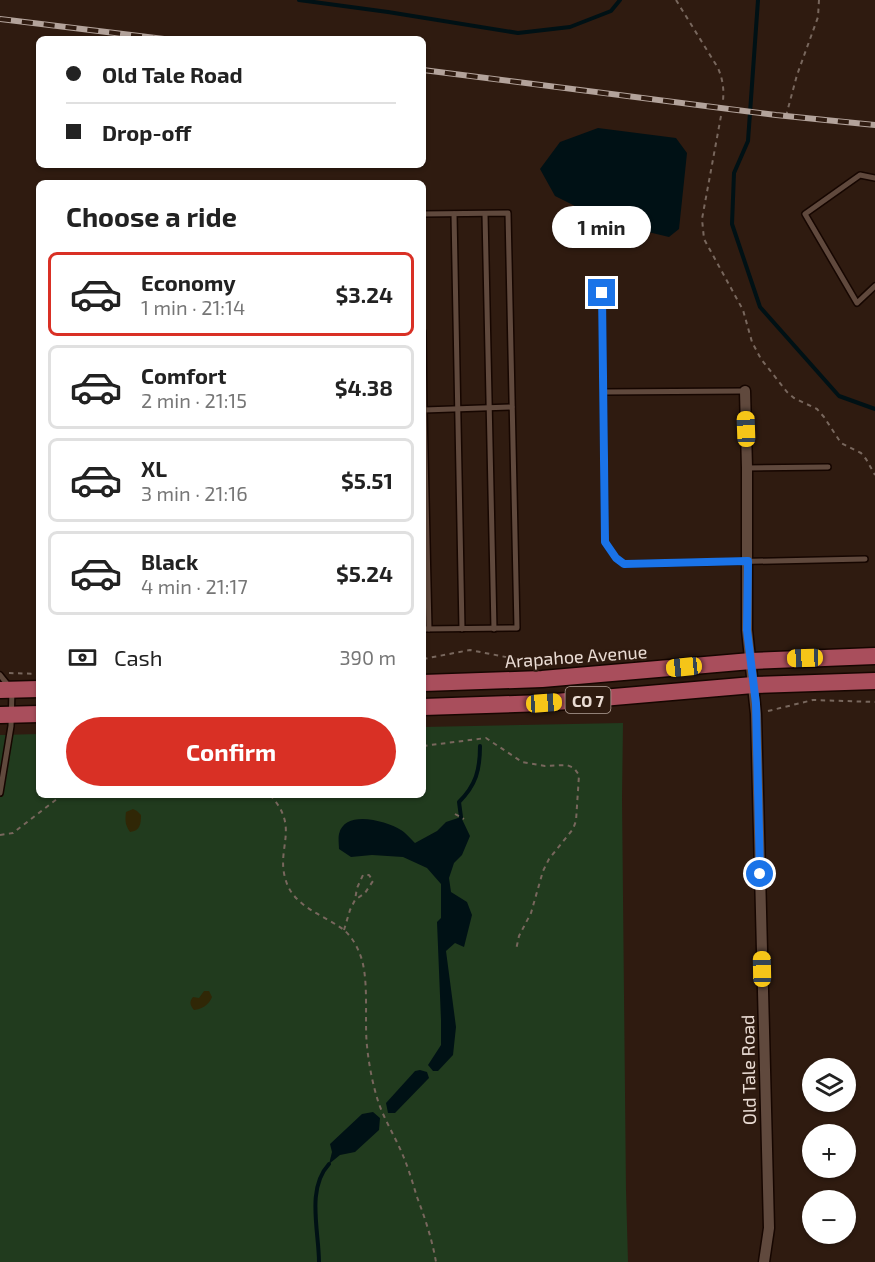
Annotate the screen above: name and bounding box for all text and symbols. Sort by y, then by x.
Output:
text: Old Tale Road [102,61,243,87]
text: Drop-off [102,119,191,145]
text: Choose a ride [66,200,237,232]
callout: 1 min [552,206,652,248]
text: 1 min [577,215,626,239]
icon: car [69,267,123,321]
text: Economy [141,269,236,295]
route end [588,279,615,306]
text: $3.24 [336,281,393,307]
text: 1 min · 21:14 [141,295,245,319]
icon: car [69,360,123,414]
text: Comfort [141,362,226,388]
text: $4.38 [335,374,393,400]
text: 2 min · 21:15 [141,388,247,412]
car [736,411,756,447]
icon: car [69,453,123,507]
text: XL [141,455,167,481]
text: $5.51 [341,467,393,493]
text: 3 min · 21:16 [141,481,248,505]
icon: car [69,546,123,600]
text: Black [141,548,198,574]
text: $5.24 [336,560,393,586]
text: 4 min · 21:17 [141,574,248,598]
street label: Arapahoe Avenue [504,640,648,672]
icon: cash [66,641,99,674]
text: Cash [114,644,163,670]
text: 390 m [339,645,396,669]
car [787,648,823,668]
car [665,656,703,678]
road number: CO 7 [566,687,610,713]
car [525,693,563,713]
button: Confirm [66,717,396,786]
route start [746,860,773,887]
car [753,951,771,987]
street label: Old Tale Road [736,1015,760,1125]
map controls [802,1058,856,1244]
button: layers [802,1058,856,1112]
button: + [802,1124,856,1178]
button: − [802,1190,856,1244]

